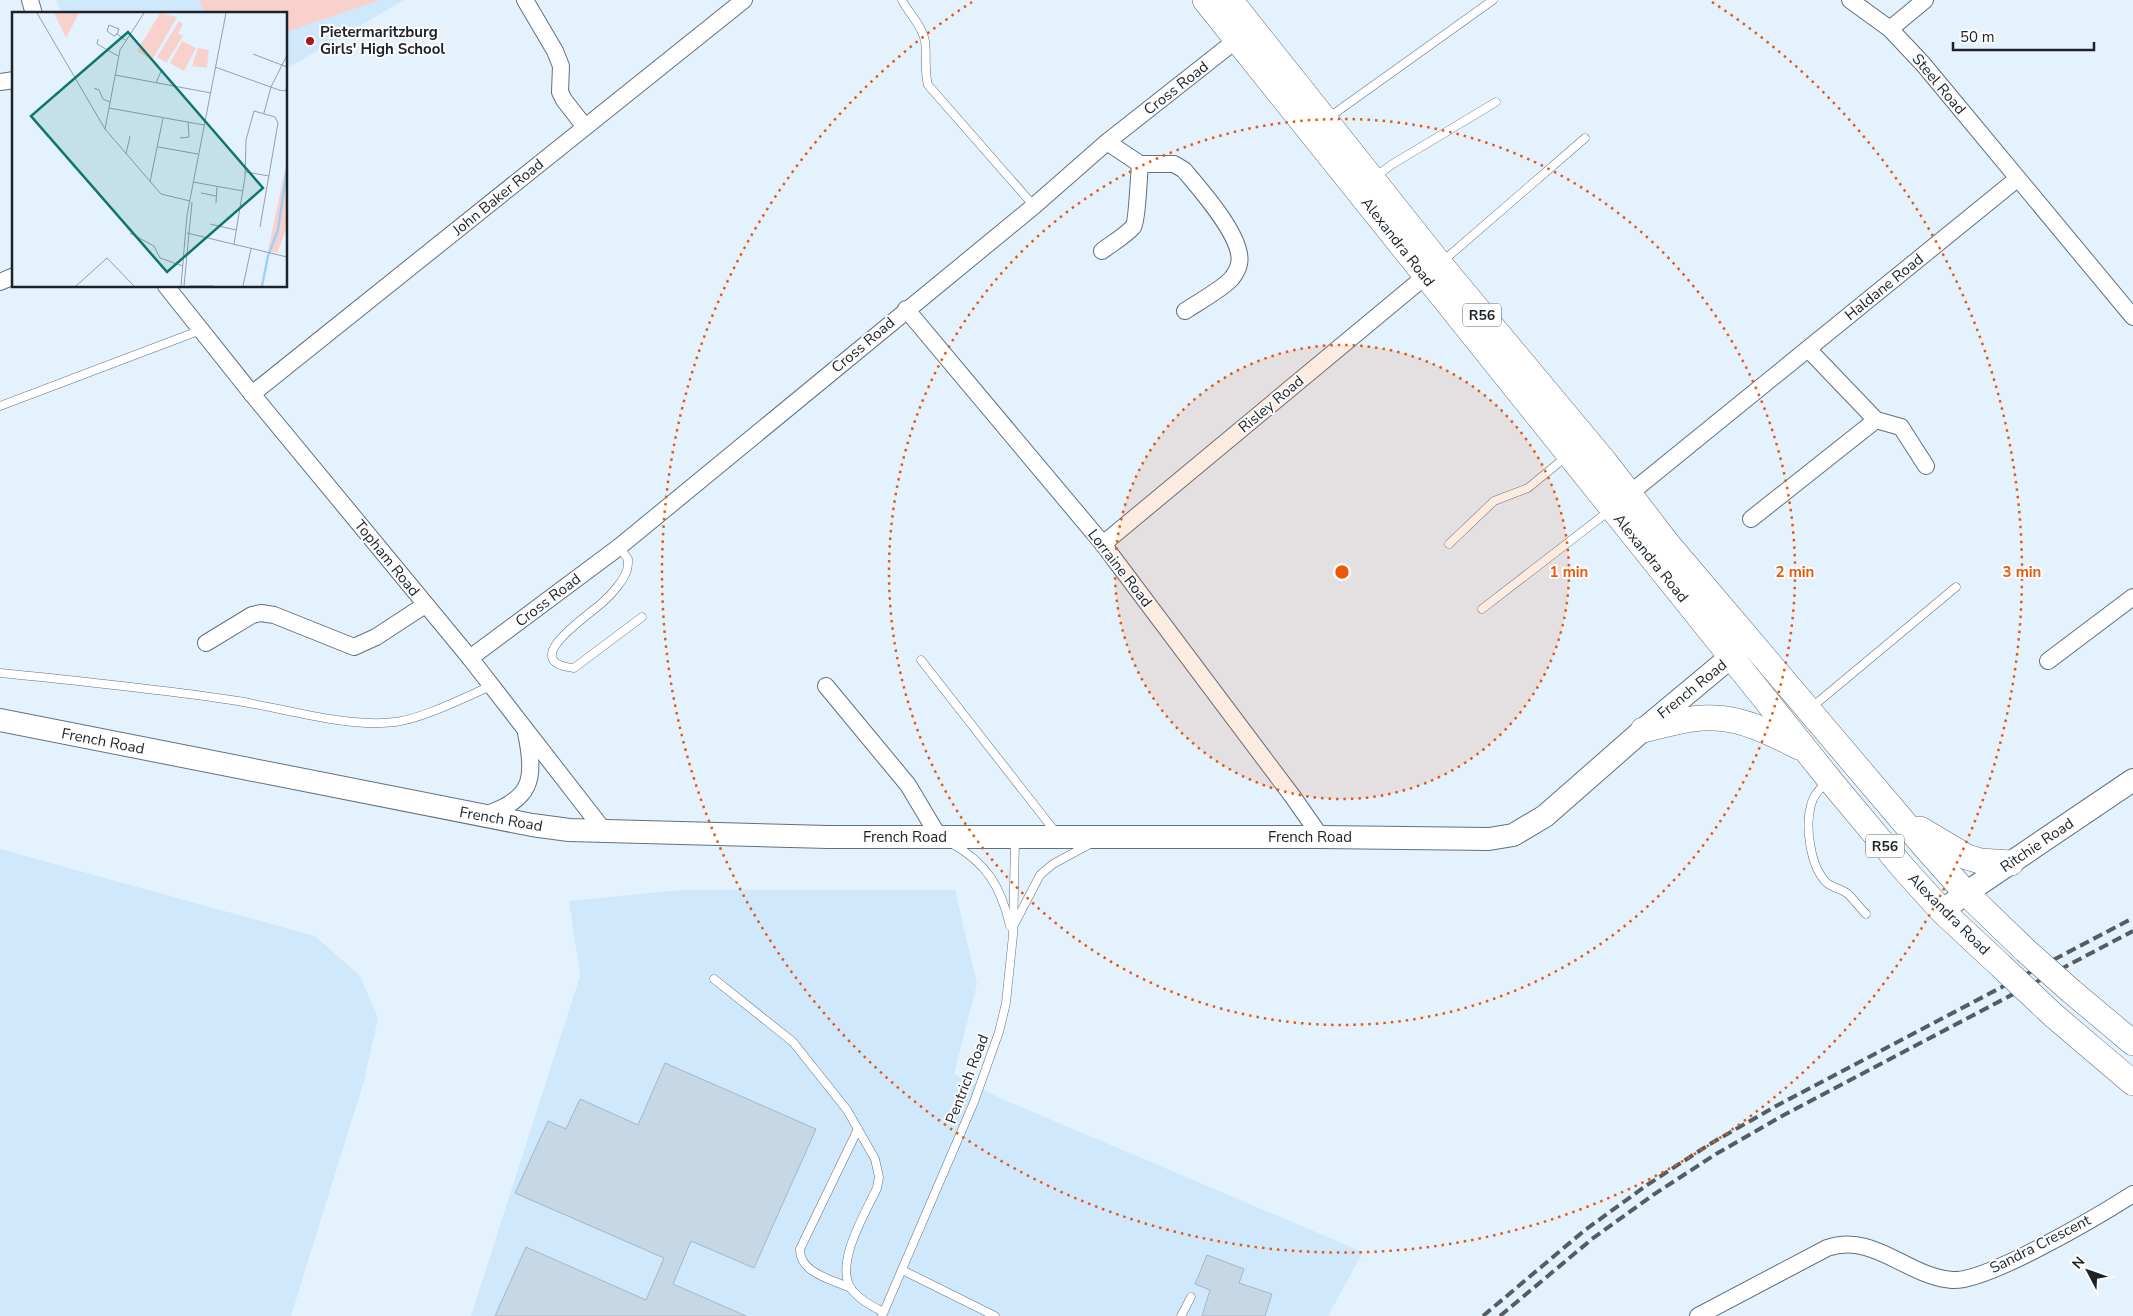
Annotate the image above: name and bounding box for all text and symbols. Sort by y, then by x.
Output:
inset map [12,12,288,288]
scale bar [1953,20,2094,52]
place label: Pietermaritzburg Girls' High School [320,22,445,59]
text: 50 m [1960,27,1995,47]
marker: Pietermaritzburg Girls' High School [304,35,316,47]
street label: Steel Road [1908,49,1970,119]
street label: Cross Road [1140,56,1212,120]
street label: John Baker Road [448,154,548,241]
street label: Alexandra Road [1357,193,1439,291]
street label: Haldane Road [1841,249,1927,325]
road number: R56 [1463,304,1501,326]
street label: Cross Road [827,313,899,377]
street label: Risley Road [1234,371,1308,437]
street label: Alexandra Road [1609,510,1693,606]
street label: Topham Road [350,516,424,600]
street label: Lorraine Road [1083,525,1157,611]
text: 1 min [1550,562,1588,582]
text: 2 min [1776,562,1814,582]
text: 3 min [2003,562,2041,582]
centre of rings [1333,563,1351,581]
street label: Cross Road [511,569,585,631]
street label: French Road [1653,655,1731,723]
street label: French Road [60,723,146,759]
street label: French Road [458,802,544,836]
street label: Ritchie Road [1996,813,2078,877]
street label: French Road [863,827,947,847]
street label: French Road [1268,827,1352,847]
road number: R56 [1866,834,1904,858]
street label: Alexandra Road [1904,869,1994,959]
street label: Pentrich Road [941,1032,993,1126]
street label: Sandra Crescent [1986,1210,2094,1278]
north arrow [2063,1246,2113,1296]
text: N [2068,1253,2089,1273]

